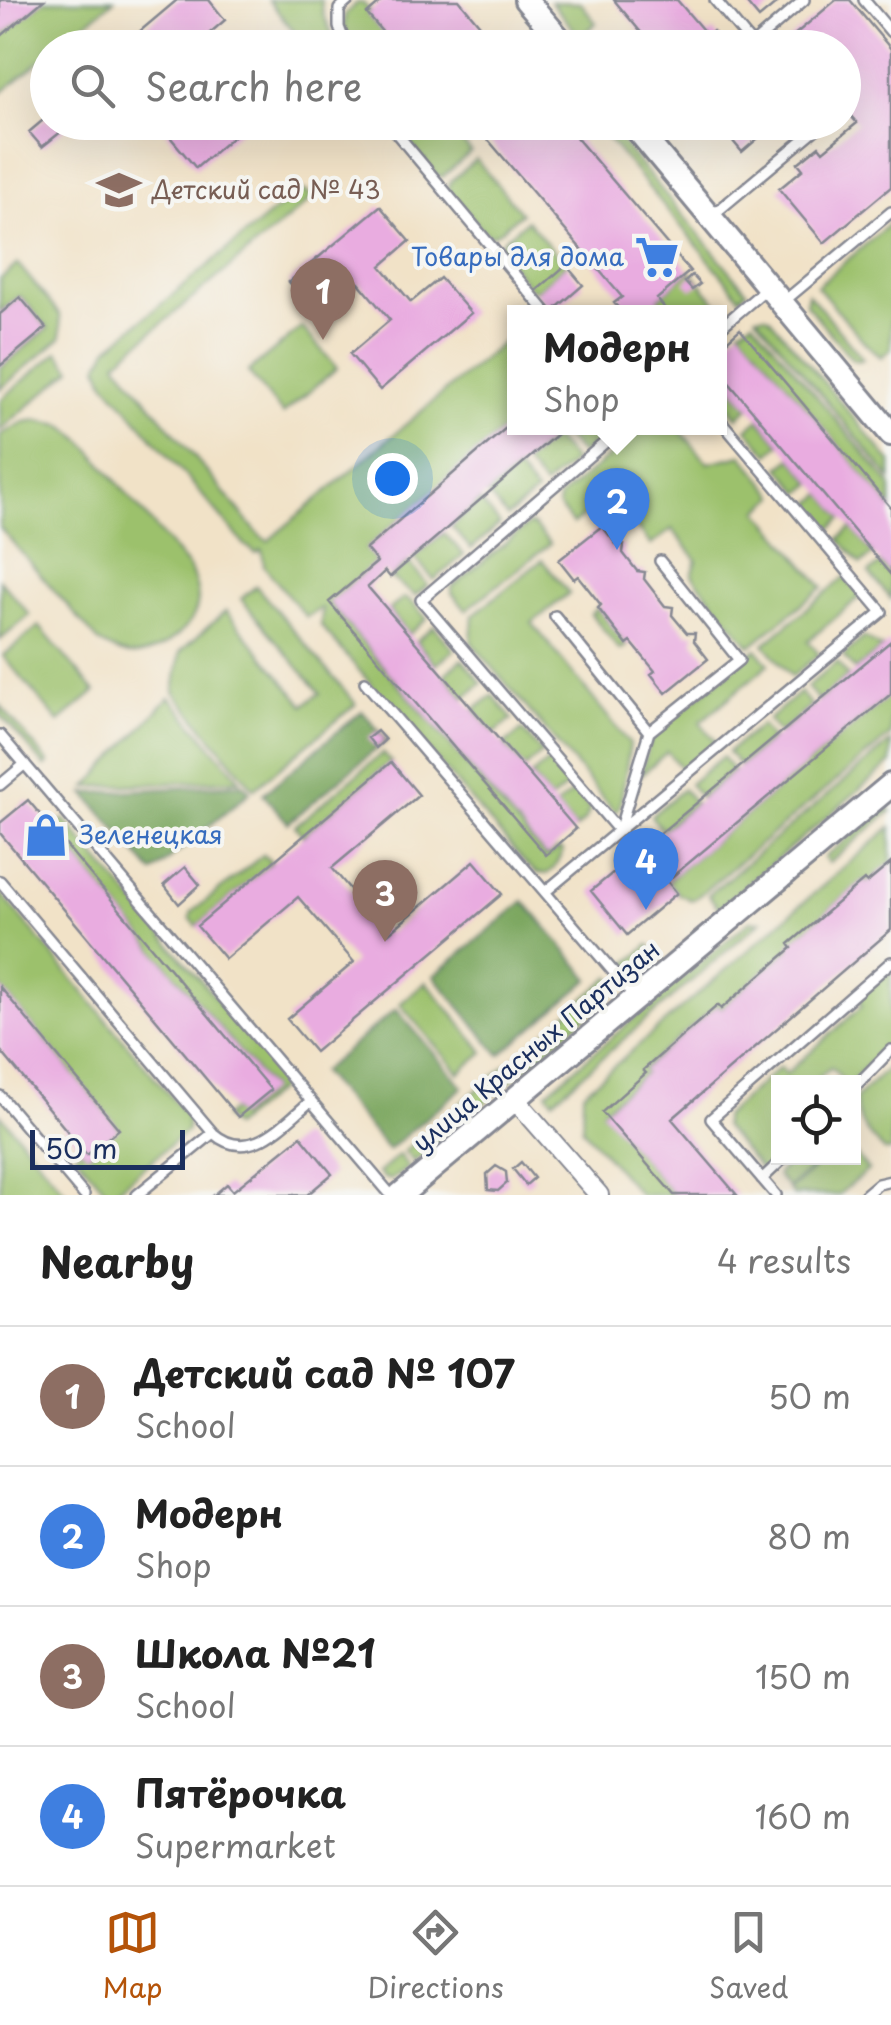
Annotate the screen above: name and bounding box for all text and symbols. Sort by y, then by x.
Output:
search box [30,30,861,140]
text: Search here [145,57,362,114]
icon: search [65,58,120,113]
school or university icon: Детский сад № 43 [95,166,143,214]
place label: Детский сад № 43 [151,170,381,208]
supermarket icon: Товары для дома [633,233,681,281]
place label: Товары для дома [411,237,625,275]
pin: 1 [290,258,356,340]
popup [507,305,727,435]
text: Модерн [543,318,691,375]
text: Shop [543,375,619,423]
your location [367,453,418,504]
pin: 2 [584,468,650,550]
shop icon: Зеленецкая [22,811,70,859]
place label: Зеленецкая [79,815,223,853]
pin: 4 [614,828,678,910]
pin: 3 [352,860,418,942]
street label: улица Красных Партизан [403,930,667,1160]
map controls [771,1075,861,1165]
button: locate [771,1075,861,1165]
scale bar [30,1125,185,1170]
text: 50 m [45,1126,118,1169]
text: Nearby [40,1229,194,1292]
text: 4 results [717,1236,851,1284]
text: Детский сад № 107 [135,1344,515,1401]
text: 1 [65,1372,80,1420]
text: 50 m [768,1372,851,1420]
text: School [135,1401,236,1449]
text: Модерн [135,1484,283,1541]
text: 2 [61,1512,84,1560]
text: 80 m [767,1512,851,1560]
text: Shop [135,1541,212,1589]
text: Школа №21 [135,1624,376,1681]
text: 3 [62,1652,83,1700]
text: 150 m [755,1652,851,1700]
text: School [135,1681,236,1729]
text: Пятёрочка [135,1764,346,1821]
text: 4 [62,1792,83,1840]
text: 160 m [755,1792,851,1840]
text: Supermarket [135,1821,336,1869]
tab: Map [103,1905,162,2008]
tab: Directions [368,1905,504,2008]
tab: Saved [709,1905,788,2008]

